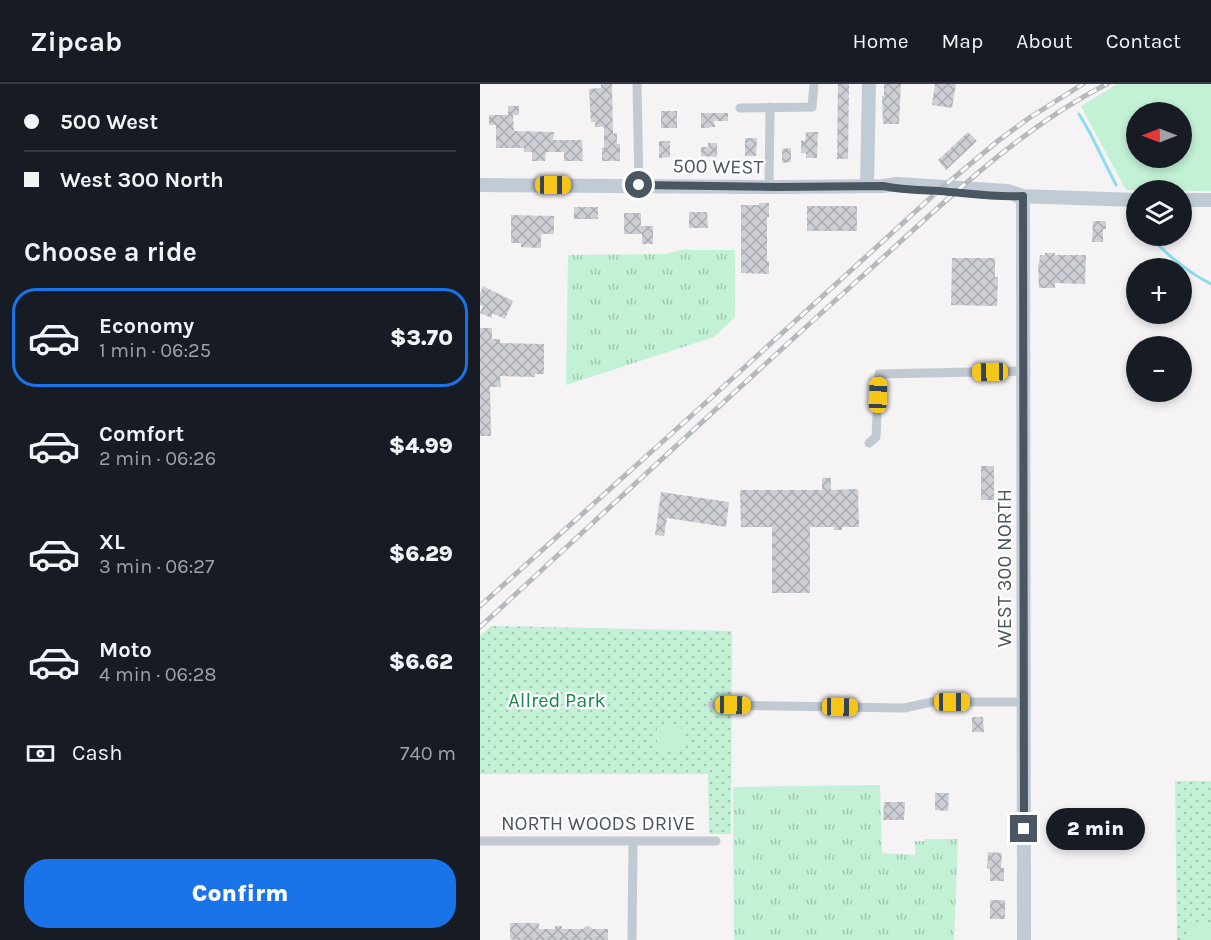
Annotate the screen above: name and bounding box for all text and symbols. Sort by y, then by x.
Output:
text: Zipcab [30,25,122,58]
text: Home [853,29,909,53]
text: Map [942,29,983,53]
text: About [1016,29,1073,53]
text: Contact [1106,29,1181,53]
north arrow [1126,102,1192,168]
map controls [1126,102,1192,402]
text: 500 West [60,109,158,135]
street label: 500 WEST [672,154,764,179]
text: West 300 North [60,167,224,193]
route start [625,171,652,198]
car [535,176,571,194]
button: layers [1126,180,1192,246]
text: Choose a ride [24,236,197,268]
button: + [1126,258,1192,324]
icon: car [27,311,81,365]
text: Economy [99,313,194,339]
text: $3.70 [390,325,453,351]
button: − [1126,336,1192,402]
text: 1 min · 06:25 [99,339,211,362]
car [972,363,1008,381]
car [868,377,888,413]
icon: car [27,419,81,473]
text: Comfort [99,421,184,447]
text: $4.99 [389,433,453,459]
text: 2 min · 06:26 [99,447,216,470]
street label: WEST 300 NORTH [993,489,1016,647]
icon: car [27,527,81,581]
text: XL [99,529,125,555]
text: $6.29 [389,541,453,567]
text: 3 min · 06:27 [99,555,214,578]
icon: car [27,635,81,689]
text: Moto [99,637,152,663]
text: $6.62 [389,649,453,675]
text: 4 min · 06:28 [99,663,217,686]
park label: Allred Park [508,689,606,712]
car [934,693,970,711]
car [715,696,751,714]
car [822,698,858,716]
icon: cash [24,737,57,770]
text: Cash [72,740,122,766]
text: 740 m [400,742,456,765]
callout: 2 min [1045,808,1144,850]
street label: NORTH WOODS DRIVE [501,812,695,835]
route end [1010,815,1037,842]
text: 2 min [1067,817,1124,840]
button: Confirm [24,859,456,928]

